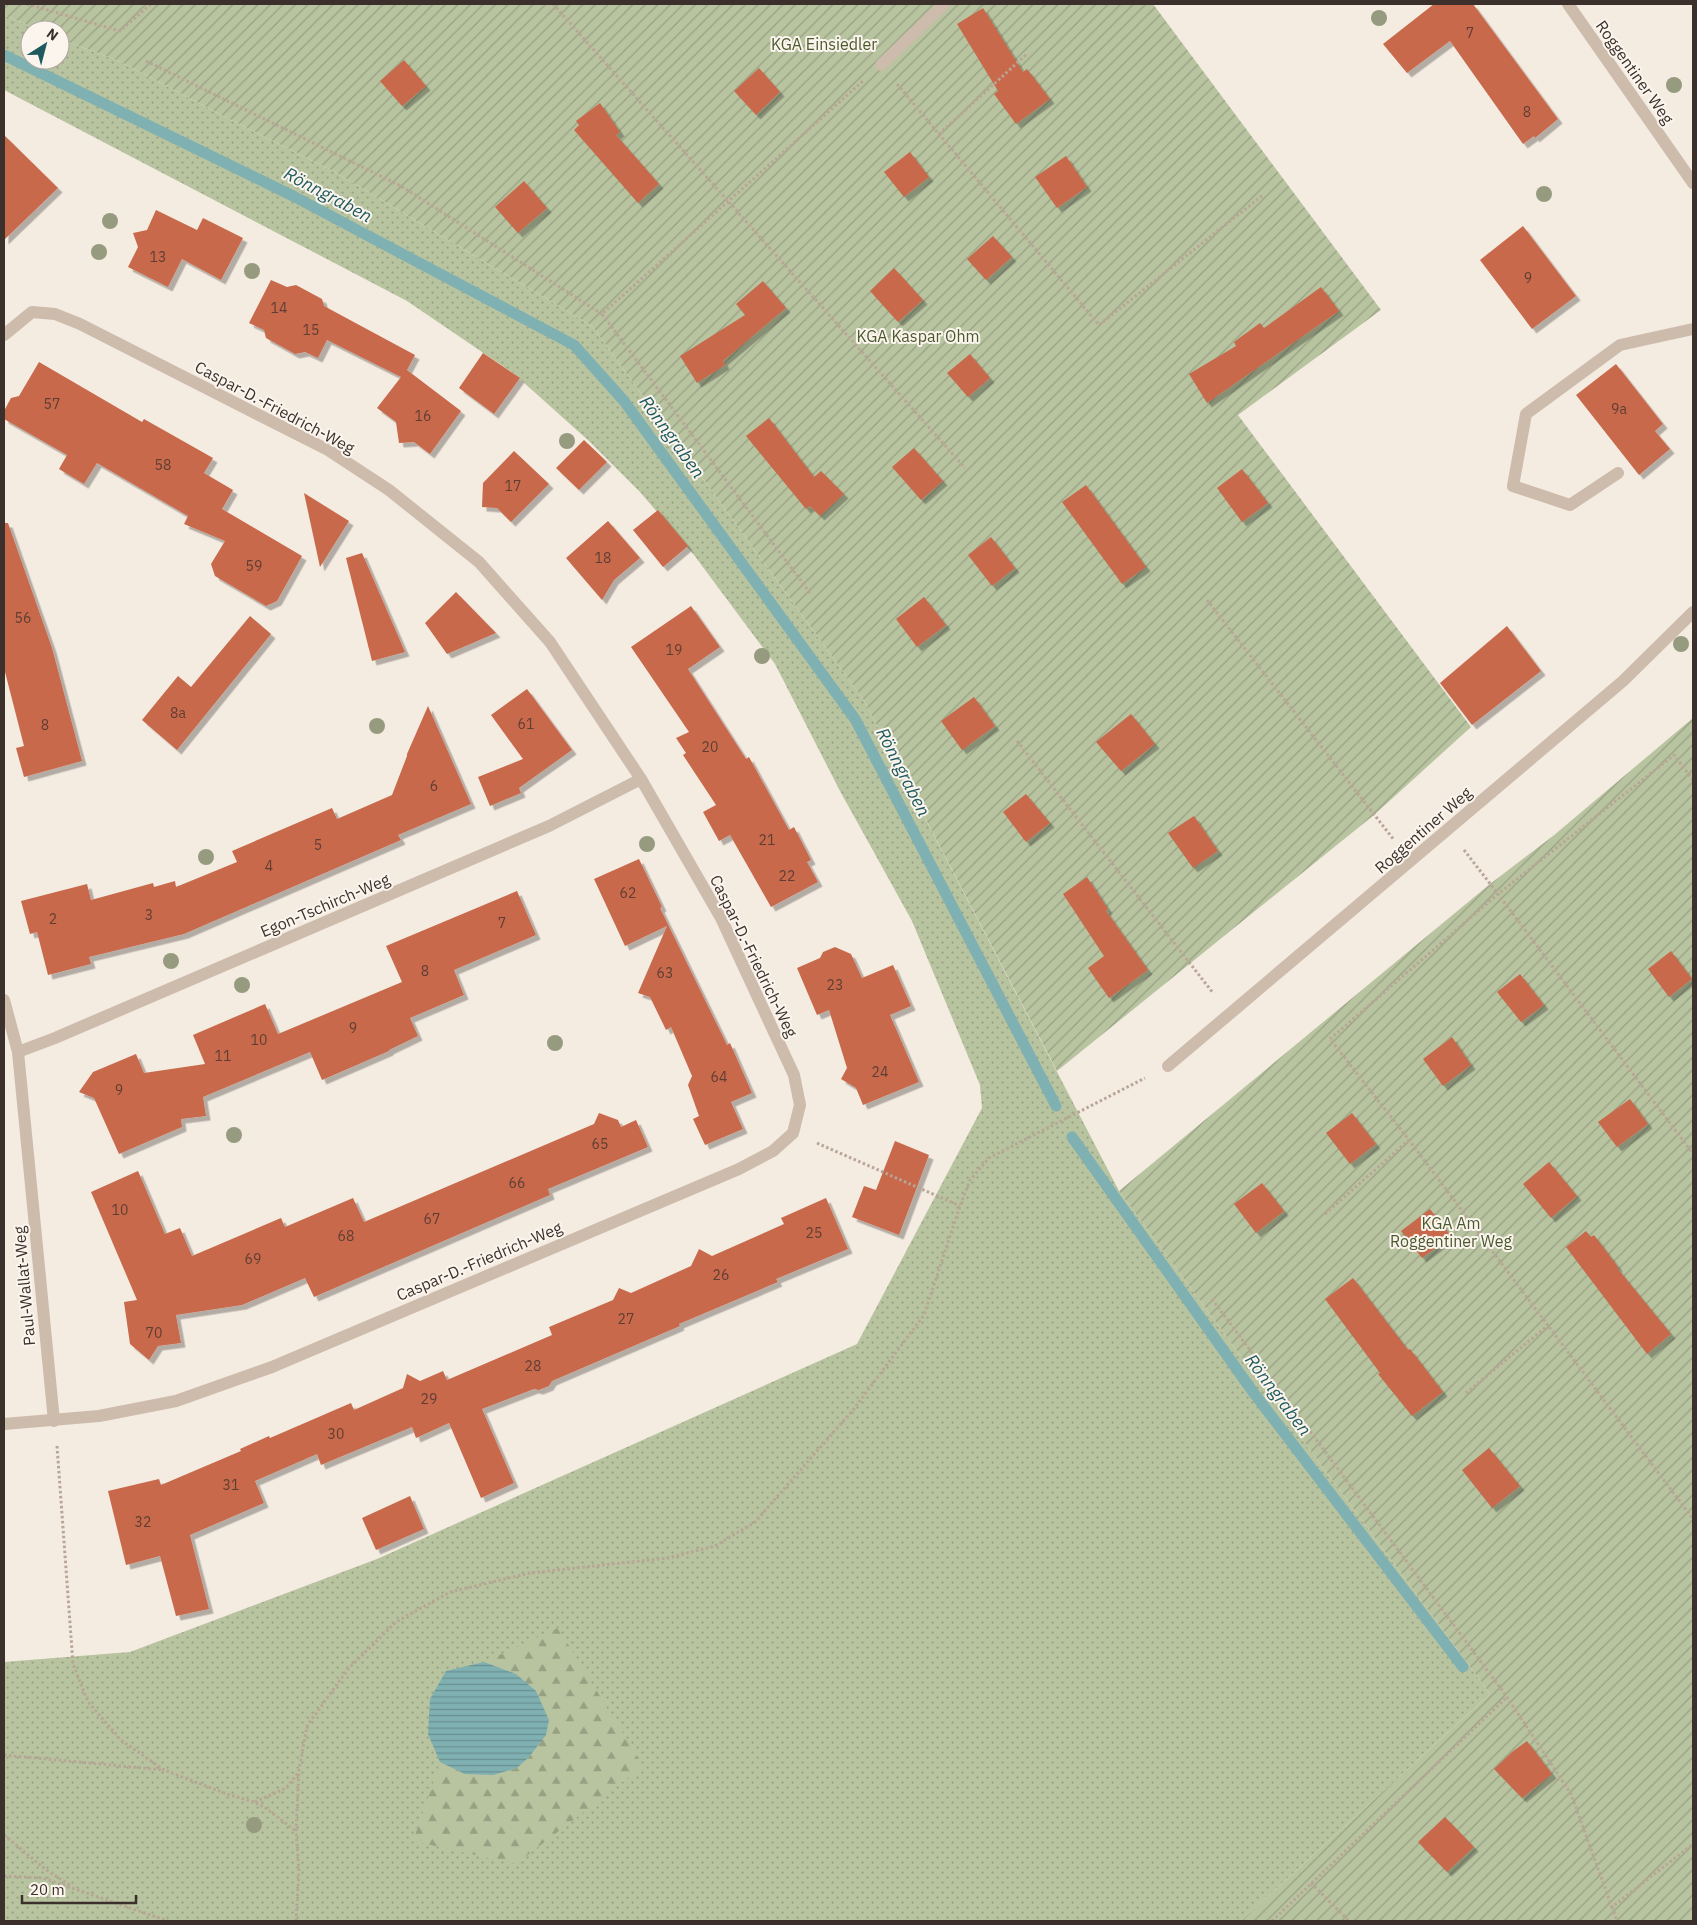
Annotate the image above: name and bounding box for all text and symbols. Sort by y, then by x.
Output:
street label: Roggentiner Weg [1592,16,1679,128]
north arrow [20,20,70,70]
text: N [43,24,62,45]
house number: 7 [1466,24,1474,42]
park label: KGA Einsiedler [771,34,877,54]
house number: 8 [1523,103,1531,121]
water label: Rönngraben [280,162,376,227]
house number: 13 [150,248,166,266]
house number: 9 [1524,269,1532,287]
house number: 14 [271,299,287,317]
house number: 15 [303,321,319,339]
park label: KGA Kaspar Ohm [857,326,980,346]
street label: Caspar-D.-Friedrich-Weg [192,356,359,458]
water label: Rönngraben [635,391,710,483]
house number: 57 [44,395,60,413]
house number: 9a [1611,400,1627,418]
house number: 16 [415,407,431,425]
house number: 58 [155,456,171,474]
house number: 17 [505,477,521,495]
house number: 18 [595,549,611,567]
house number: 59 [246,557,262,575]
house number: 56 [15,609,31,627]
house number: 19 [666,641,682,659]
house number: 8a [170,704,186,722]
house number: 61 [518,715,534,733]
house number: 8 [41,716,49,734]
water label: Rönngraben [871,724,936,820]
house number: 20 [702,738,718,756]
house number: 6 [430,777,438,795]
street label: Roggentiner Weg [1370,782,1476,878]
house number: 21 [759,831,775,849]
house number: 5 [314,836,322,854]
house number: 4 [265,857,273,875]
house number: 22 [779,867,795,885]
street label: Egon-Tschirch-Weg [257,869,393,941]
street label: Caspar-D.-Friedrich-Weg [706,872,802,1041]
house number: 62 [620,884,636,902]
house number: 3 [145,906,153,924]
house number: 2 [49,910,57,928]
house number: 7 [498,914,506,932]
house number: 8 [421,962,429,980]
house number: 63 [657,964,673,982]
house number: 23 [827,976,843,994]
house number: 9 [349,1019,357,1037]
house number: 10 [251,1031,267,1049]
house number: 11 [215,1047,231,1065]
house number: 24 [872,1063,888,1081]
house number: 64 [711,1068,727,1086]
house number: 9 [115,1081,123,1099]
house number: 65 [592,1135,608,1153]
house number: 66 [509,1174,525,1192]
house number: 10 [112,1201,128,1219]
house number: 67 [424,1210,440,1228]
park label: KGA Am Roggentiner Weg [1390,1213,1513,1251]
street label: Caspar-D.-Friedrich-Weg [393,1217,565,1305]
house number: 25 [806,1224,822,1242]
street label: Paul-Wallat-Weg [9,1225,39,1347]
house number: 68 [338,1227,354,1245]
house number: 69 [245,1250,261,1268]
house number: 26 [713,1266,729,1284]
house number: 27 [618,1310,634,1328]
house number: 70 [146,1324,162,1342]
water label: Rönngraben [1240,1349,1317,1440]
house number: 28 [525,1357,541,1375]
house number: 29 [421,1390,437,1408]
house number: 30 [328,1425,344,1443]
house number: 31 [223,1476,239,1494]
house number: 32 [135,1513,151,1531]
scale bar [22,1872,136,1904]
text: 20 m [30,1880,65,1899]

